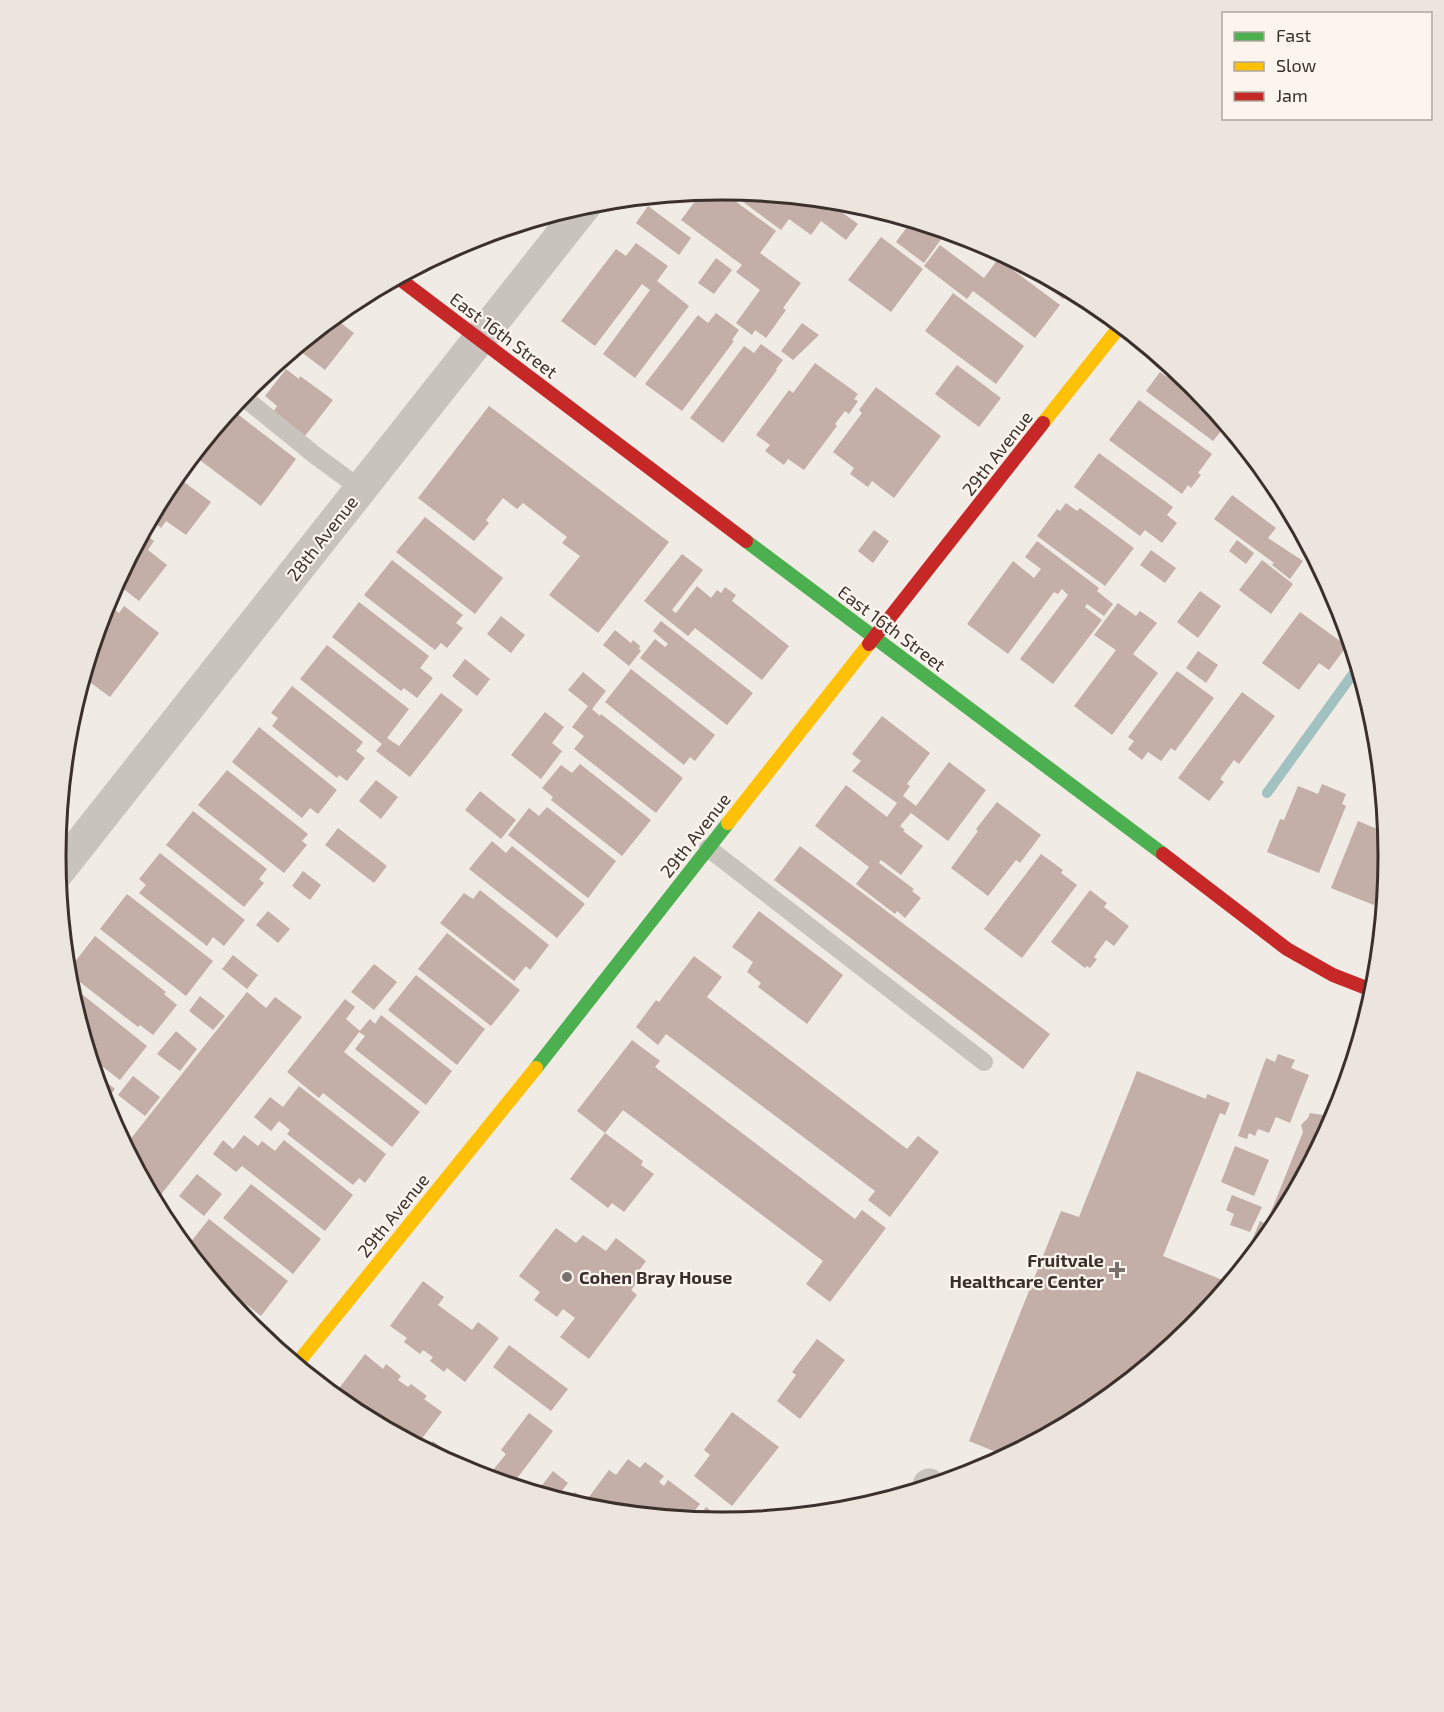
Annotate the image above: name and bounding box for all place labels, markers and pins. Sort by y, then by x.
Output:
place label: Fruitvale Healthcare Center [950,1249,1104,1292]
marker: Fruitvale Healthcare Center [1108,1261,1126,1279]
place label: Cohen Bray House [579,1266,732,1288]
marker: Cohen Bray House [560,1270,574,1284]

